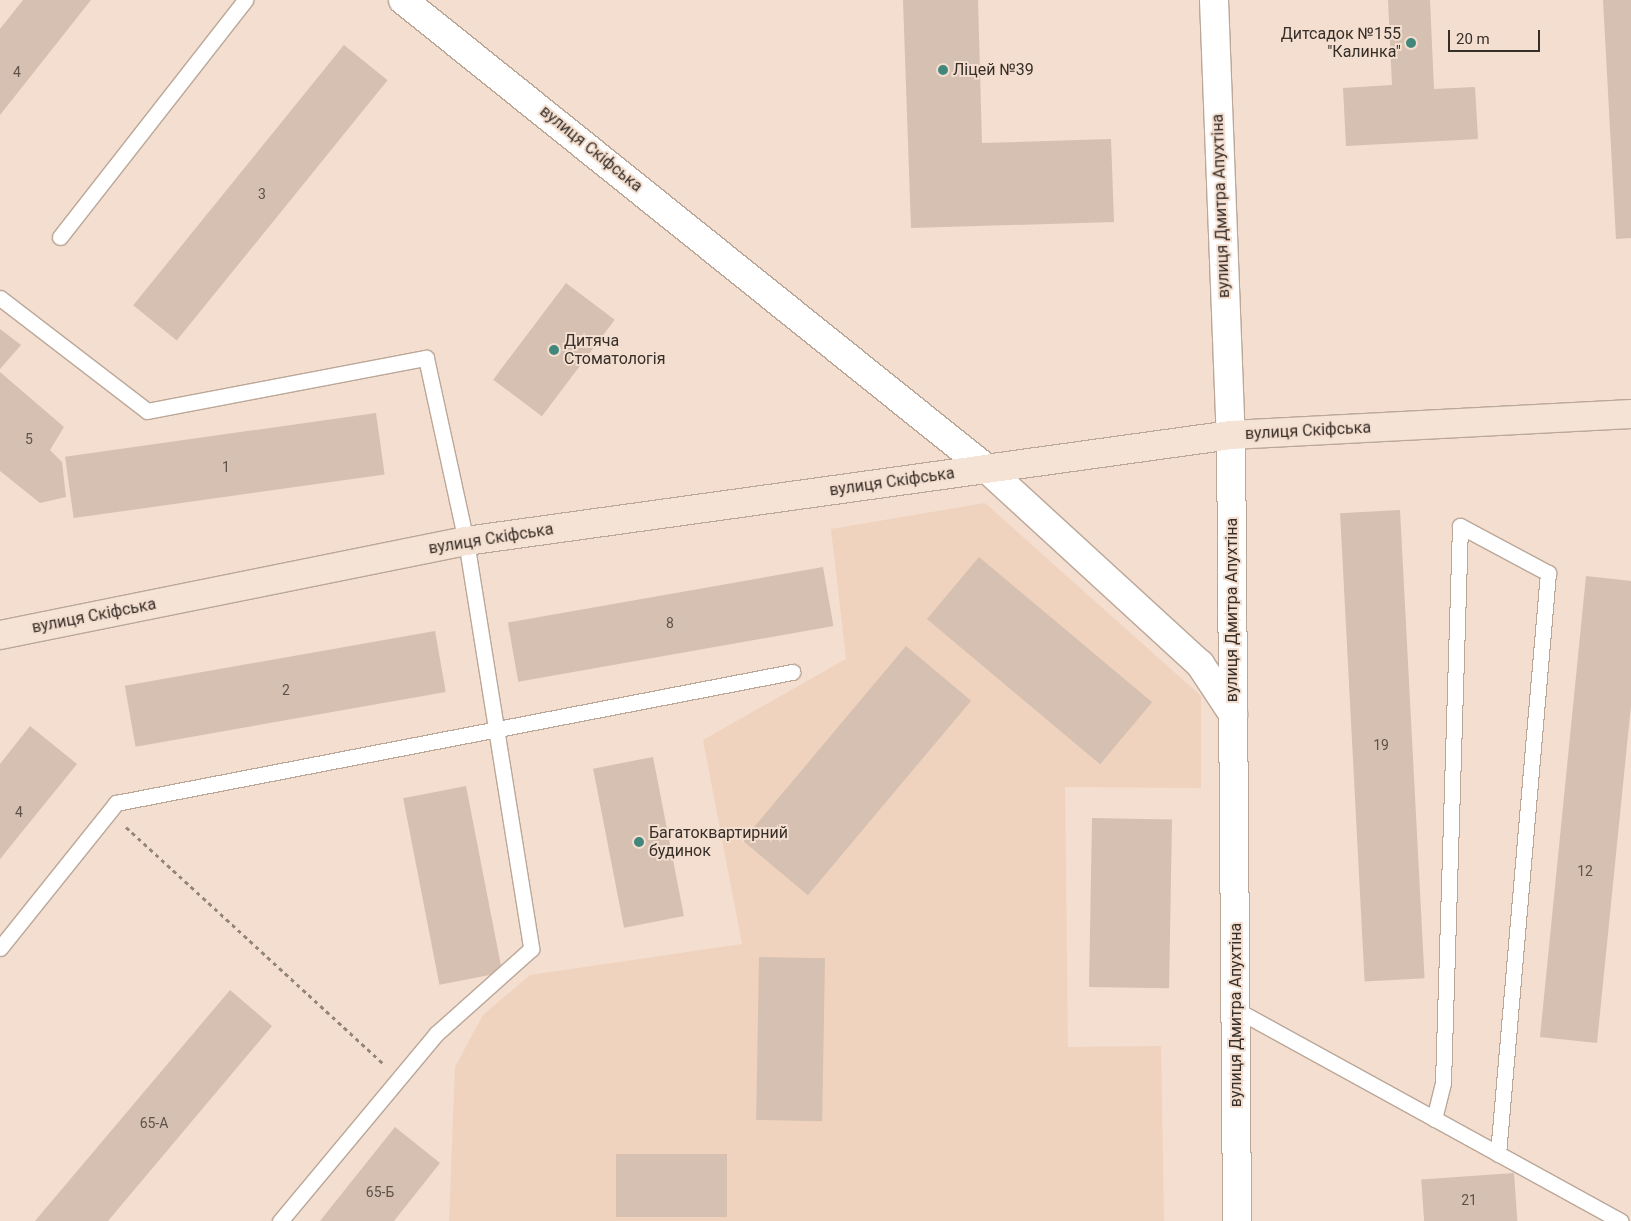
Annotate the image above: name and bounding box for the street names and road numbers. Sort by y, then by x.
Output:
street label: вулиця Скіфська [536,102,646,196]
street label: вулиця Дмитра Апухтіна [1208,114,1234,298]
street label: вулиця Скіфська [1245,418,1371,444]
street label: вулиця Скіфська [828,464,956,500]
street label: вулиця Дмитра Апухтіна [1222,518,1242,702]
street label: вулиця Скіфська [427,520,555,558]
street label: вулиця Скіфська [30,595,158,637]
street label: вулиця Дмитра Апухтіна [1226,923,1246,1107]

